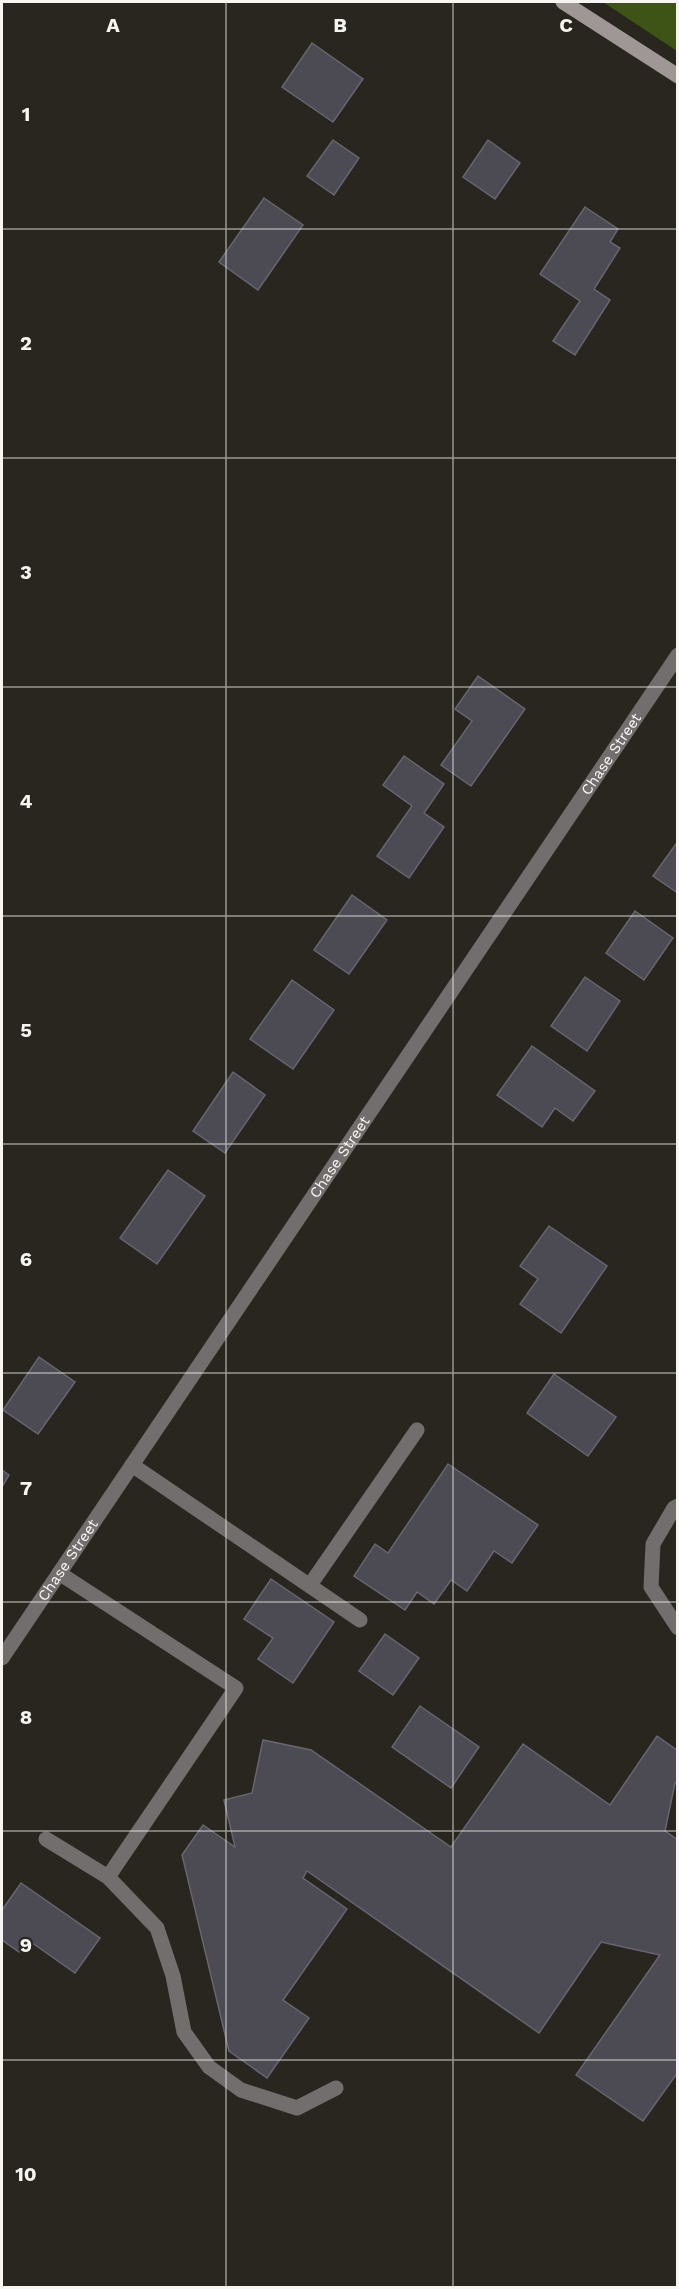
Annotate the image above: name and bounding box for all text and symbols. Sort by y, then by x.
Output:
text: A [106,13,120,37]
text: B [333,13,347,37]
text: C [559,13,573,37]
text: 1 [22,102,30,126]
text: 2 [20,331,32,355]
text: 3 [20,560,32,584]
street label: Chase Street [577,709,646,799]
text: 4 [20,789,33,813]
text: 5 [20,1018,32,1042]
street label: Chase Street [306,1112,374,1202]
text: 6 [20,1247,32,1271]
text: 7 [20,1476,32,1500]
street label: Chase Street [34,1515,102,1605]
text: 8 [20,1705,32,1729]
text: 9 [20,1933,32,1957]
text: 10 [15,2162,37,2186]

